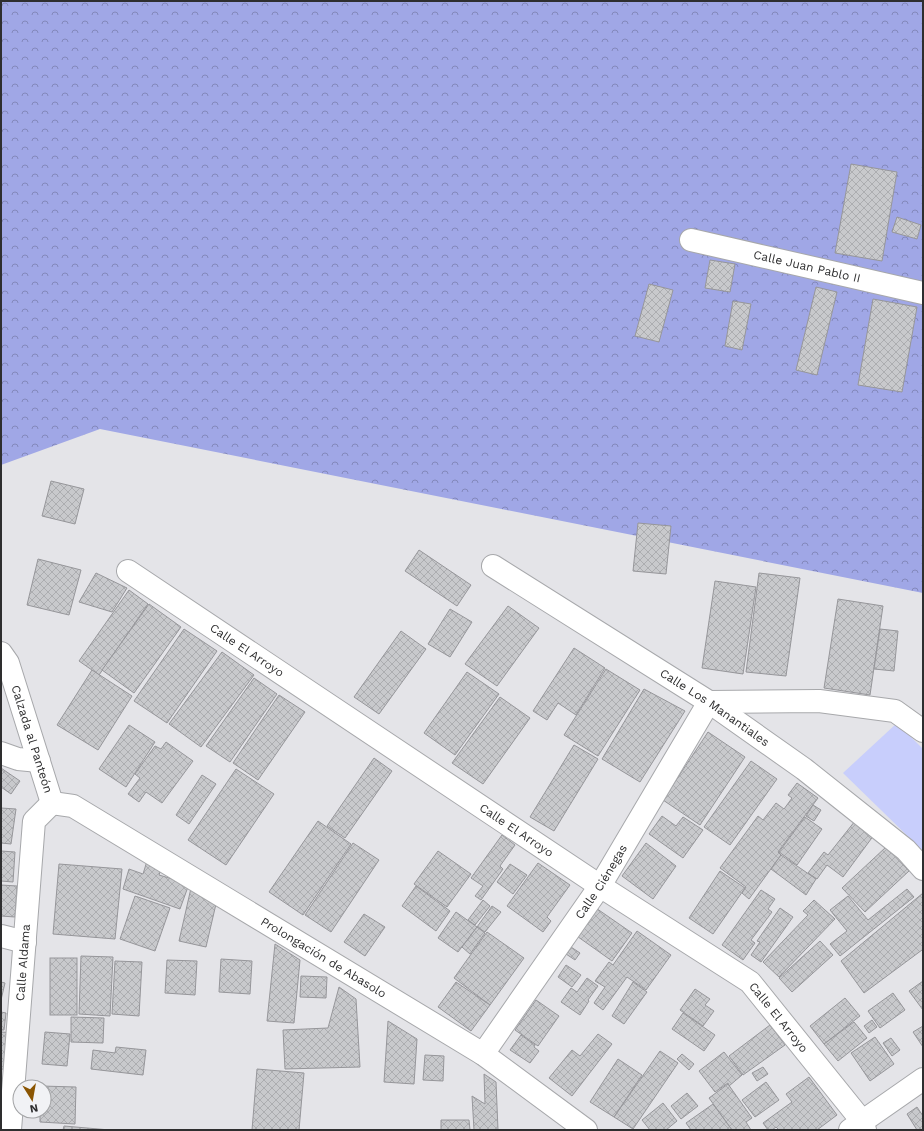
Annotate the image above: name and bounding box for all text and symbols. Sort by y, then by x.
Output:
street label: Calle Juan Pablo II [752,248,862,286]
street label: Calle El Arroyo [207,621,287,680]
street label: Calle Los Manantiales [657,666,772,749]
street label: Calzada al Panteón [8,683,55,795]
street label: Calle El Arroyo [477,801,556,860]
street label: Calle Ciénegas [572,842,630,922]
street label: Prolongación de Abasolo [258,914,389,1001]
street label: Calle Aldama [13,923,33,1002]
street label: Calle El Arroyo [746,980,811,1055]
north arrow [12,1079,52,1119]
text: N [29,1101,39,1115]

